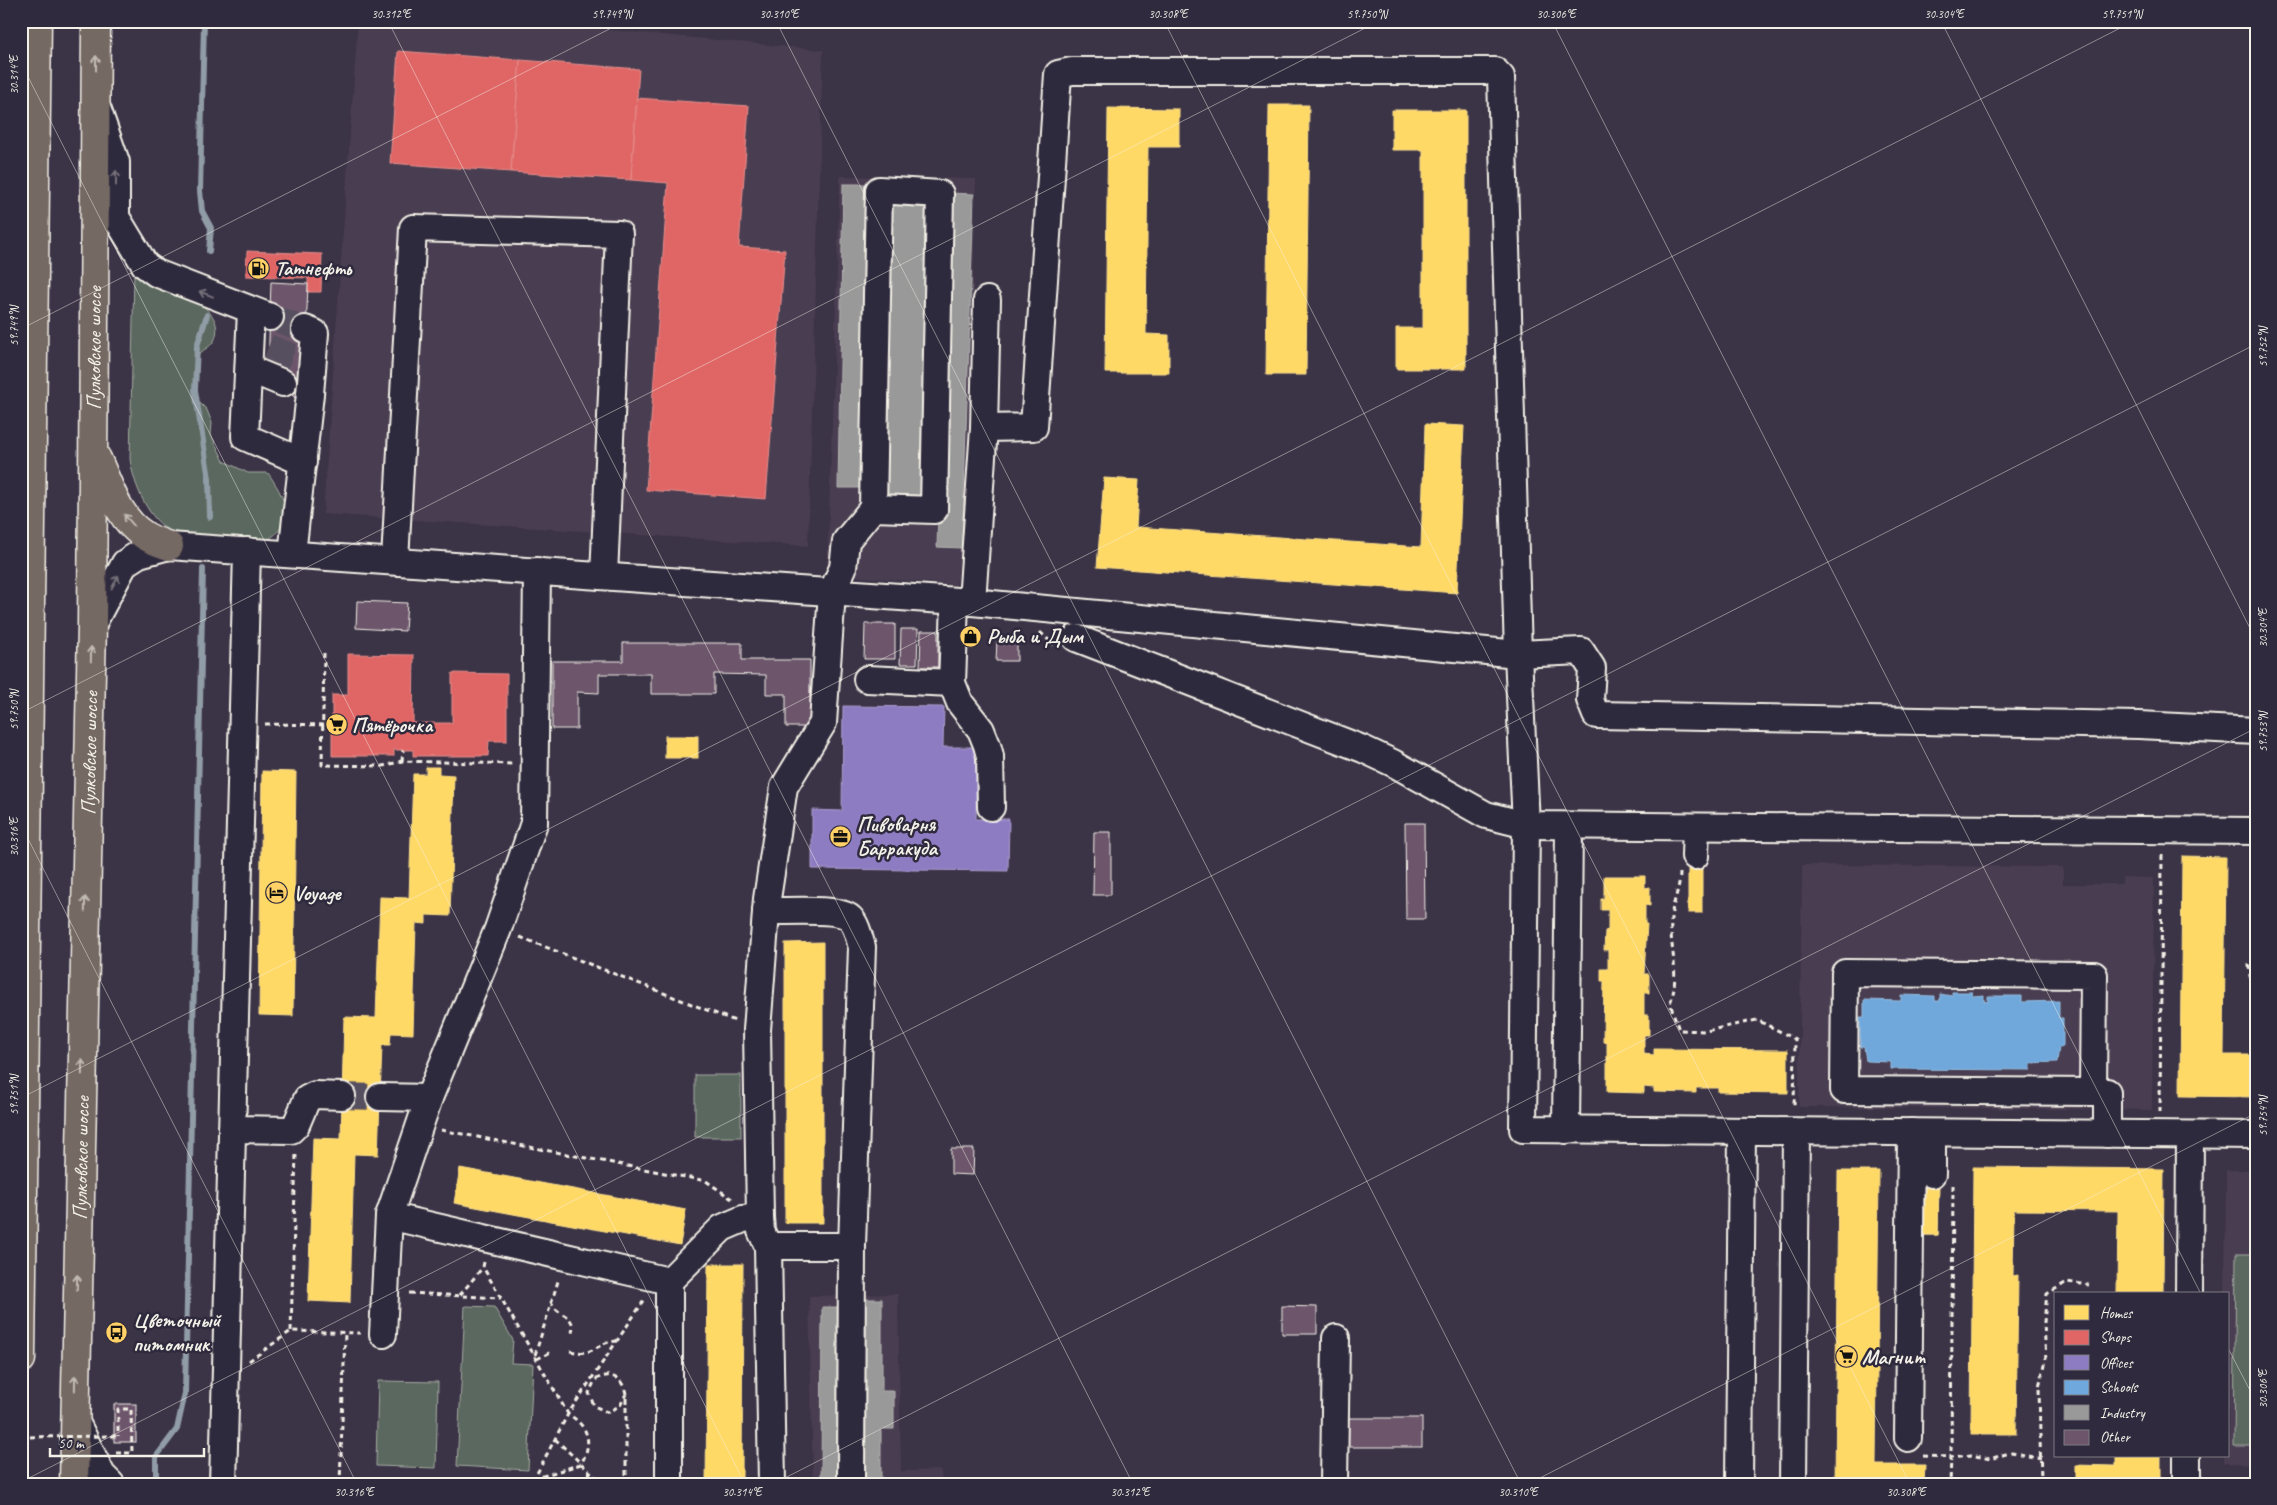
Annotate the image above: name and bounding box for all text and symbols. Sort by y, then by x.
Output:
text: 30.312°E [371,6,412,22]
text: 59.749°N [592,6,634,22]
text: 30.310°E [759,6,800,22]
text: 30.308°E [1148,6,1189,22]
text: 59.750°N [1347,6,1389,22]
text: 30.306°E [1536,6,1577,22]
text: 30.304°E [1924,6,1965,22]
text: 59.751°N [2102,6,2144,22]
text: 30.314°E [6,54,22,95]
one-way arrow [91,55,101,72]
one-way arrow [111,171,121,187]
place label: Татнефть [275,255,353,281]
fuel station icon: Татнефть [247,256,271,280]
street label: Пулковское шоссе [80,285,107,410]
one-way arrow [199,288,214,298]
text: 59.749°N [6,304,22,346]
text: 59.752°N [2255,325,2271,367]
one-way arrow [123,514,134,527]
one-way arrow [110,575,120,590]
text: 30.304°E [2255,607,2271,648]
place label: Рыба и Дым [987,623,1085,649]
shop icon: Рыба и Дым [959,624,983,648]
one-way arrow [86,646,96,662]
text: 59.750°N [6,688,22,730]
street label: Пулковское шоссе [75,690,104,815]
text: 59.753°N [2255,710,2271,752]
place label: Пятёрочка [352,712,434,738]
supermarket icon: Пятёрочка [324,713,348,737]
place label: Пивоварня Барракуда [857,811,939,861]
text: 30.316°E [6,816,22,857]
office icon: Пивоварня Барракуда [829,824,853,848]
place label: Voyage [293,880,342,906]
hotel icon: Voyage [265,881,289,905]
one-way arrow [81,896,90,912]
one-way arrow [77,1059,87,1075]
text: 59.751°N [6,1073,22,1115]
text: 59.754°N [2255,1094,2271,1136]
street label: Пулковское шоссе [67,1095,95,1220]
one-way arrow [72,1274,82,1290]
legend [2054,1292,2230,1458]
text: Homes [2100,1304,2134,1323]
place label: Цветочный питомник [133,1307,222,1357]
bus stop icon: Цветочный питомник [105,1320,129,1344]
text: Shops [2100,1328,2133,1347]
place label: Магнит [1862,1344,1927,1370]
supermarket icon: Магнит [1834,1345,1858,1369]
text: Offices [2100,1354,2134,1373]
text: 30.306°E [2255,1368,2271,1409]
one-way arrow [71,1375,80,1391]
text: Schools [2100,1378,2139,1397]
text: Industry [2100,1404,2147,1423]
scale bar [50,1425,204,1457]
text: Other [2100,1428,2131,1447]
text: 50 m [58,1434,85,1453]
text: 30.316°E [334,1484,375,1500]
text: 30.314°E [722,1484,763,1500]
text: 30.312°E [1110,1484,1151,1500]
text: 30.310°E [1498,1484,1539,1500]
text: 30.308°E [1886,1484,1927,1500]

